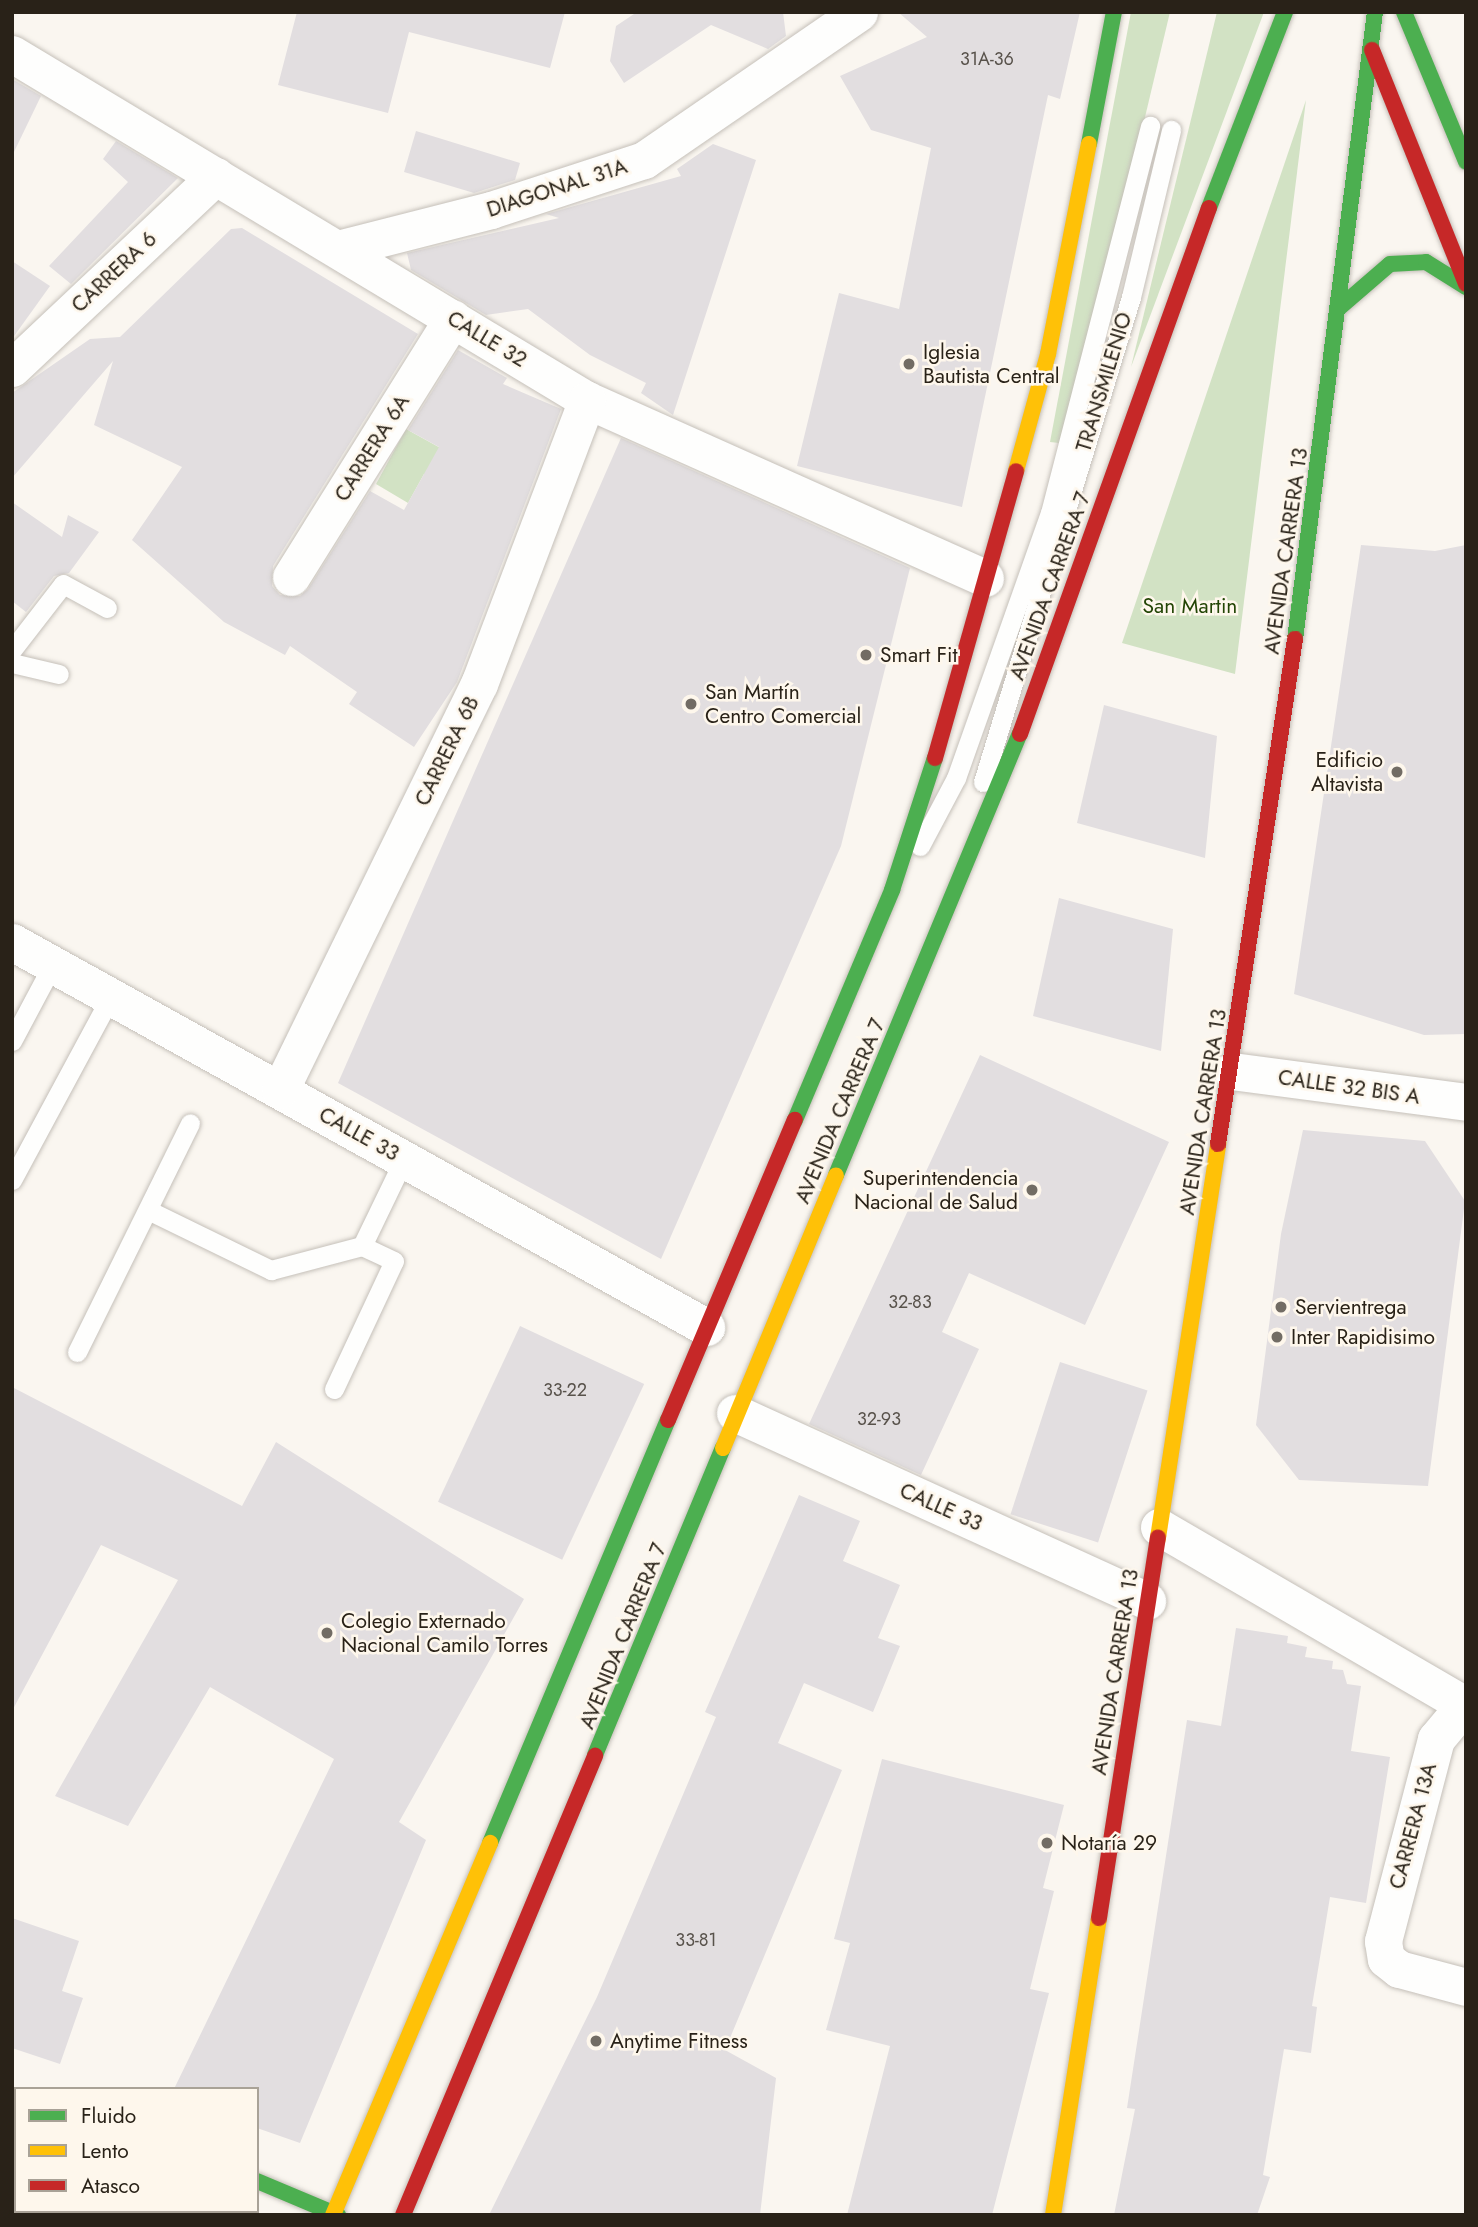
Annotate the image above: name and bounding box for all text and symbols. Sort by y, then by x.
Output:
house number: 31A-36 [960,48,1014,70]
street label: DIAGONAL 31A [484,153,630,223]
street label: CARRERA 6 [66,226,162,318]
street label: CALLE 32 [443,306,531,372]
street label: TRANSMILENIO [1071,309,1137,455]
place label: Iglesia Bautista Central [923,339,1060,389]
marker: Iglesia Bautista Central [901,356,917,372]
street label: CARRERA 6A [329,390,415,506]
street label: AVENIDA CARRERA 13 [1259,446,1313,656]
street label: AVENIDA CARRERA 7 [1004,488,1096,684]
park label: San Martin [1143,593,1237,619]
place label: Smart Fit [880,642,958,668]
marker: Smart Fit [858,647,874,663]
place label: San Martín Centro Comercial [705,679,861,729]
street label: CARRERA 6B [410,692,484,810]
marker: San Martín Centro Comercial [683,696,699,712]
place label: Edificio Altavista [1311,747,1383,797]
marker: Edificio Altavista [1389,764,1405,780]
street label: AVENIDA CARRERA 13 [1174,1007,1232,1217]
street label: AVENIDA CARRERA 7 [790,1015,890,1207]
street label: CALLE 32 BIS A [1276,1065,1422,1109]
street label: CALLE 33 [315,1102,403,1166]
place label: Superintendencia Nacional de Salud [854,1165,1018,1215]
marker: Superintendencia Nacional de Salud [1024,1182,1040,1198]
house number: 32-83 [888,1291,932,1313]
place label: Servientrega [1295,1294,1407,1320]
marker: Servientrega [1273,1299,1289,1315]
place label: Inter Rapidisimo [1291,1324,1435,1350]
marker: Inter Rapidisimo [1269,1329,1285,1345]
house number: 33-22 [543,1379,587,1401]
house number: 32-93 [857,1408,901,1430]
street label: CALLE 33 [896,1478,986,1536]
street label: AVENIDA CARRERA 7 [574,1539,672,1733]
street label: AVENIDA CARRERA 13 [1086,1567,1144,1777]
place label: Colegio Externado Nacional Camilo Torres [341,1608,548,1658]
marker: Colegio Externado Nacional Camilo Torres [319,1625,335,1641]
street label: CARRERA 13A [1384,1760,1442,1892]
place label: Notaría 29 [1061,1830,1157,1856]
marker: Notaría 29 [1039,1835,1055,1851]
house number: 33-81 [675,1929,717,1951]
place label: Anytime Fitness [610,2028,748,2054]
marker: Anytime Fitness [588,2033,604,2049]
legend [14,2087,259,2213]
text: Fluido [81,2101,136,2131]
text: Lento [81,2136,129,2166]
text: Atasco [81,2171,140,2201]

